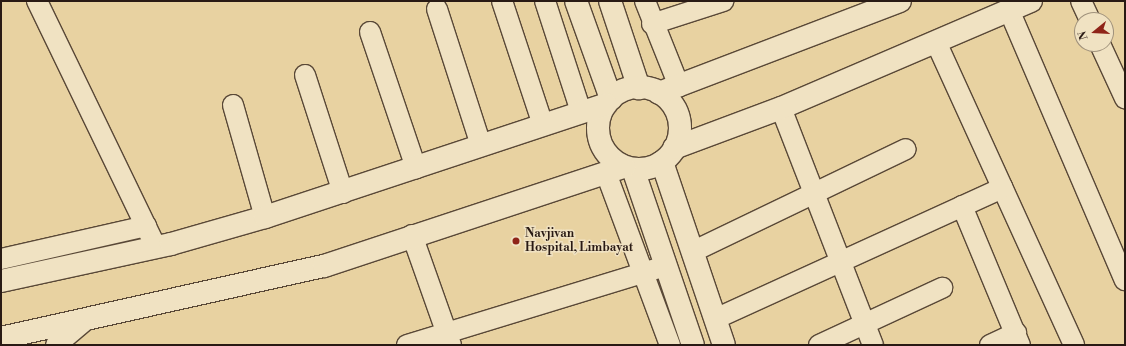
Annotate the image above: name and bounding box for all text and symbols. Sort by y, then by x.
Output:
north arrow [1074,12,1114,52]
text: N [1076,29,1092,42]
place label: Navjivan Hospital, Limbayat [525,227,633,255]
marker: Navjivan Hospital, Limbayat [510,235,522,247]

